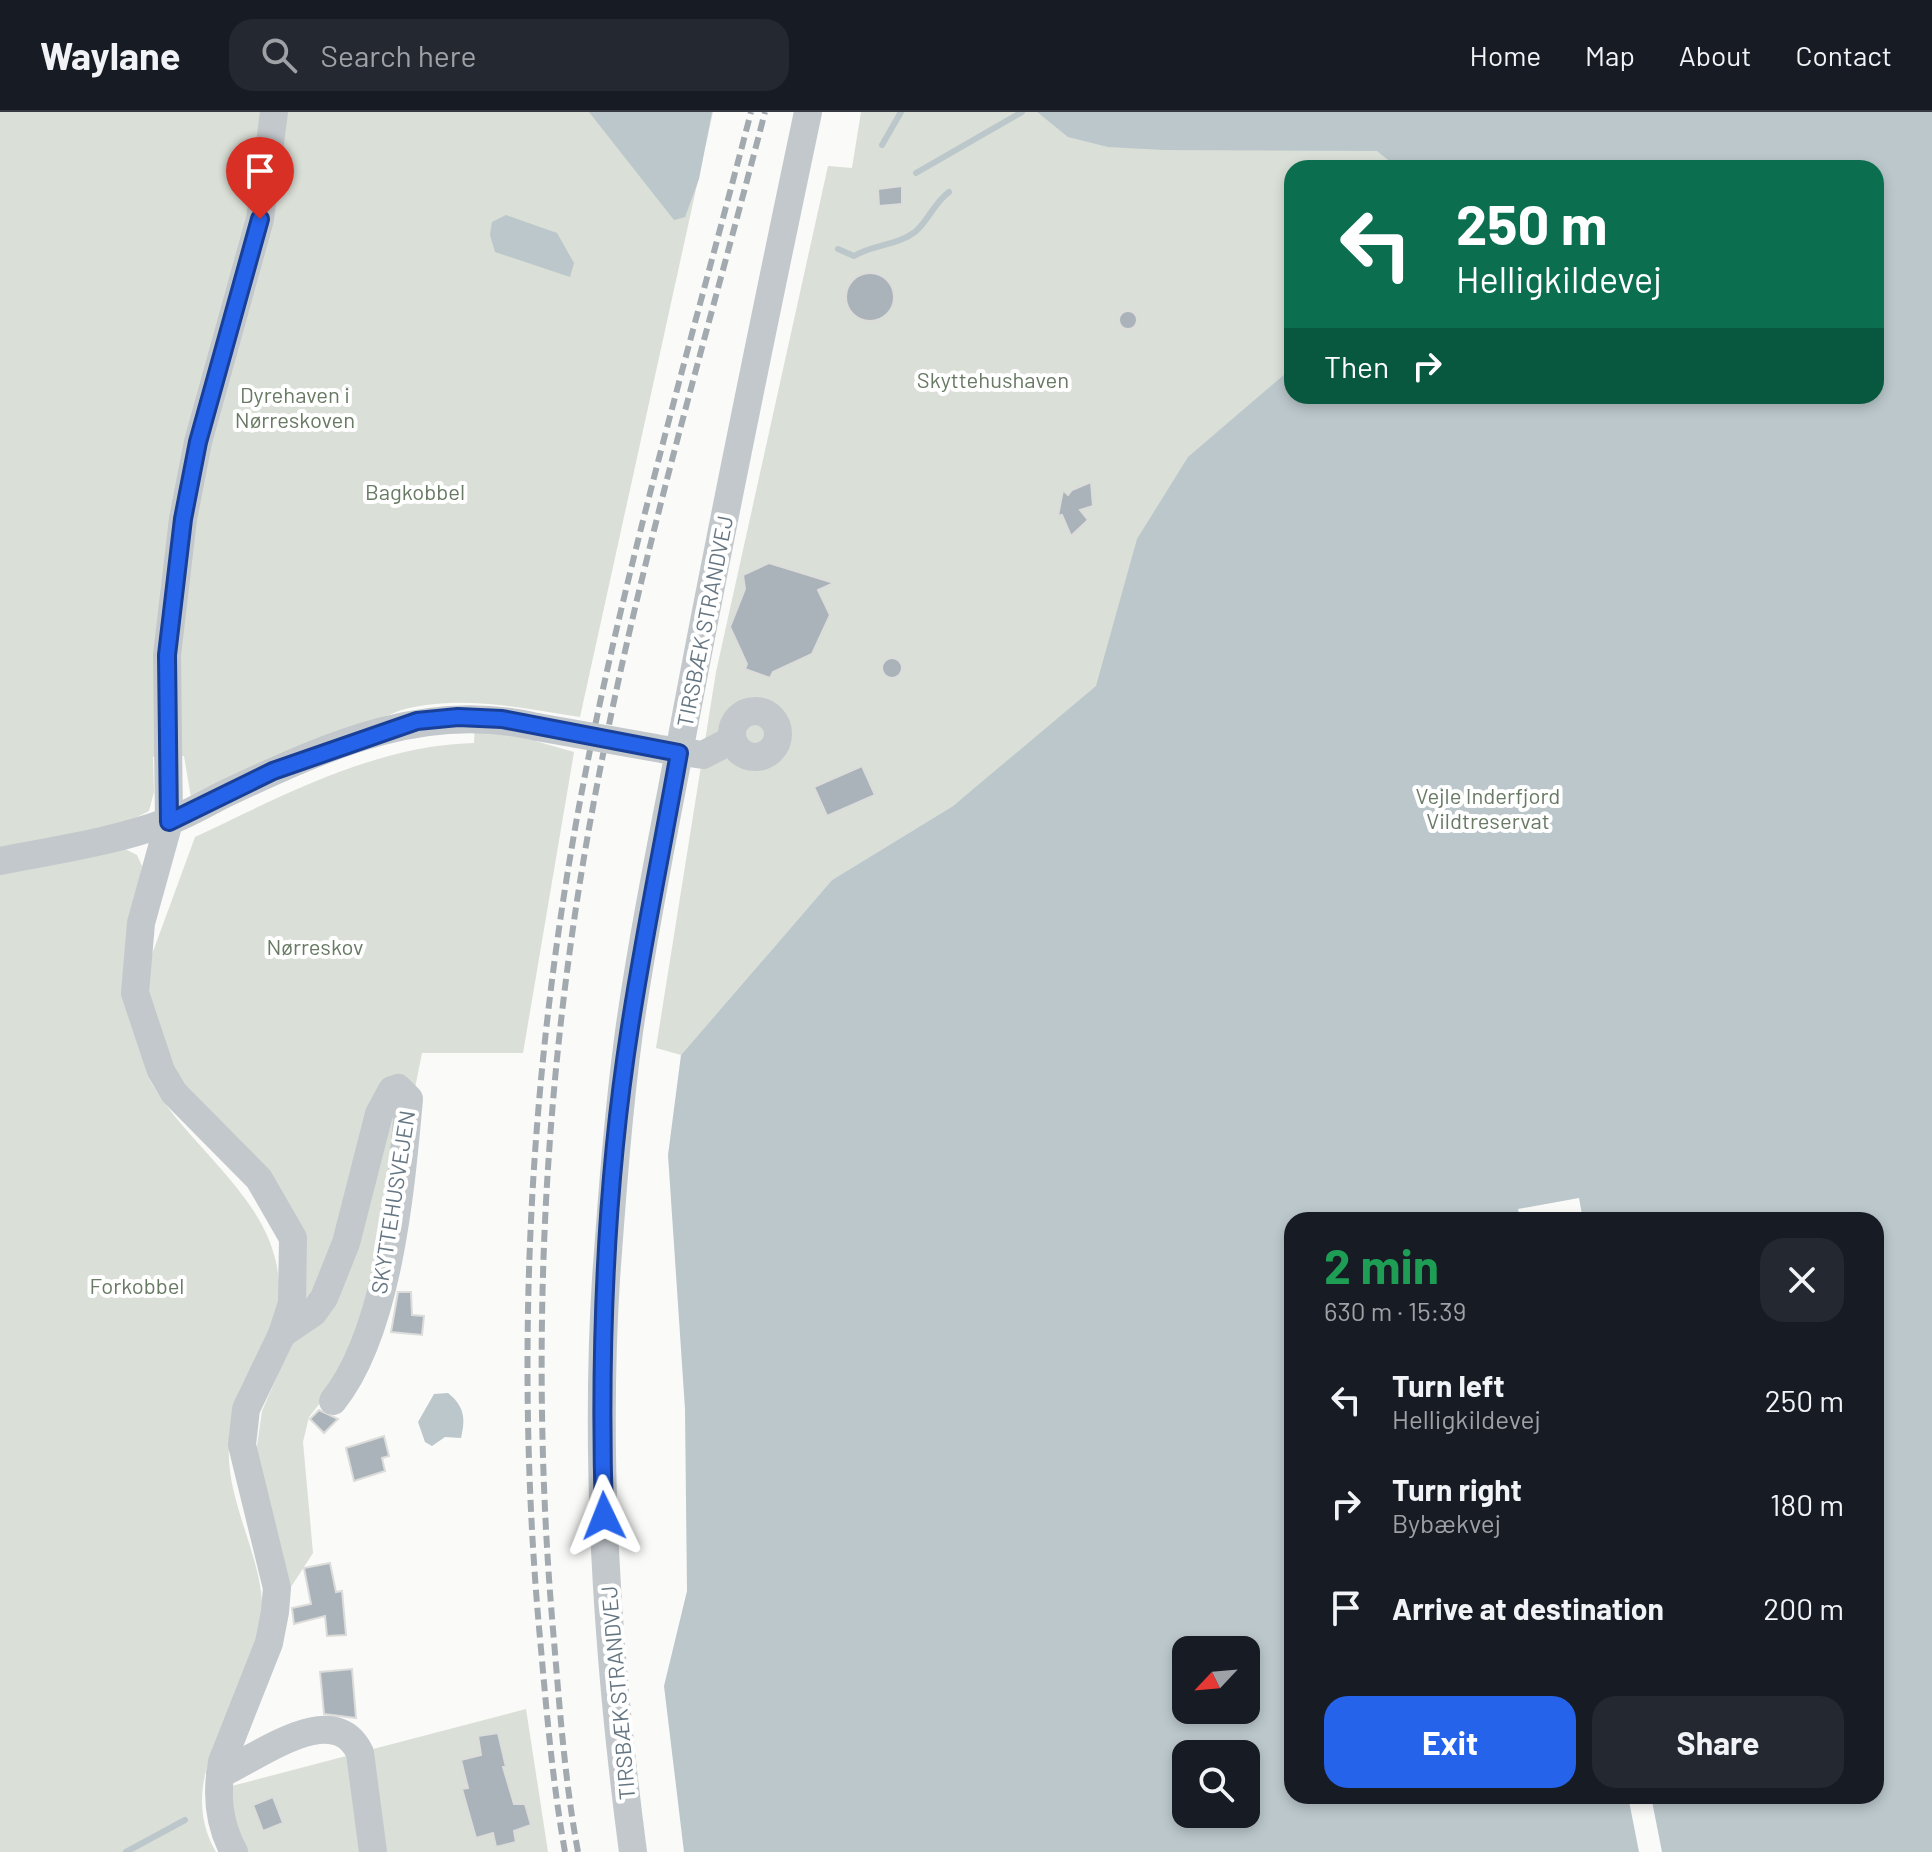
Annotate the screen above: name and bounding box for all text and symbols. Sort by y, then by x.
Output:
search box [229,19,789,91]
text: Waylane [40,32,181,78]
icon: search [257,33,301,77]
text: Search here [321,37,476,73]
text: Home [1470,38,1541,72]
text: Map [1585,38,1635,72]
text: About [1679,38,1751,72]
text: Contact [1795,38,1892,72]
pin [226,137,294,219]
icon: arrive [238,149,282,193]
text: 250 m [1456,189,1607,256]
icon: left [1324,192,1428,296]
text: Helligkildevej [1456,257,1662,300]
icon: right [1405,344,1449,388]
text: Then [1324,348,1389,384]
park label: Skyttehushaven [917,366,1069,392]
park label: Dyrehaven i Nørreskoven [235,381,355,432]
park label: Bagkobbel [365,478,465,504]
street label: TIRSBÆK STRANDVEJ [671,513,737,729]
park label: Vejle Inderfjord Vildtreservat [1416,782,1560,833]
park label: Nørreskov [266,933,364,959]
street label: SKYTTEHUSVEJEN [365,1108,419,1296]
text: 2 min [1324,1236,1439,1294]
button: close [1760,1238,1844,1322]
park label: Forkobbel [90,1272,184,1298]
text: 630 m · 15:39 [1324,1295,1466,1326]
text: Turn left [1392,1367,1505,1403]
icon: left [1324,1378,1368,1422]
text: 250 m [1765,1382,1844,1418]
text: Helligkildevej [1392,1403,1541,1434]
text: Turn right [1392,1471,1522,1507]
position arrow [562,1474,646,1558]
icon: right [1324,1482,1368,1526]
text: 180 m [1770,1486,1844,1522]
text: Bybækvej [1392,1507,1501,1538]
street label: TIRSBÆK STRANDVEJ [595,1585,639,1801]
icon: arrive [1324,1586,1368,1630]
text: Arrive at destination [1392,1590,1664,1626]
text: 200 m [1763,1590,1844,1626]
north arrow [1172,1636,1260,1724]
map controls [1172,1636,1260,1828]
button: Exit [1324,1696,1576,1788]
button: Share [1592,1696,1844,1788]
button: search [1172,1740,1260,1828]

